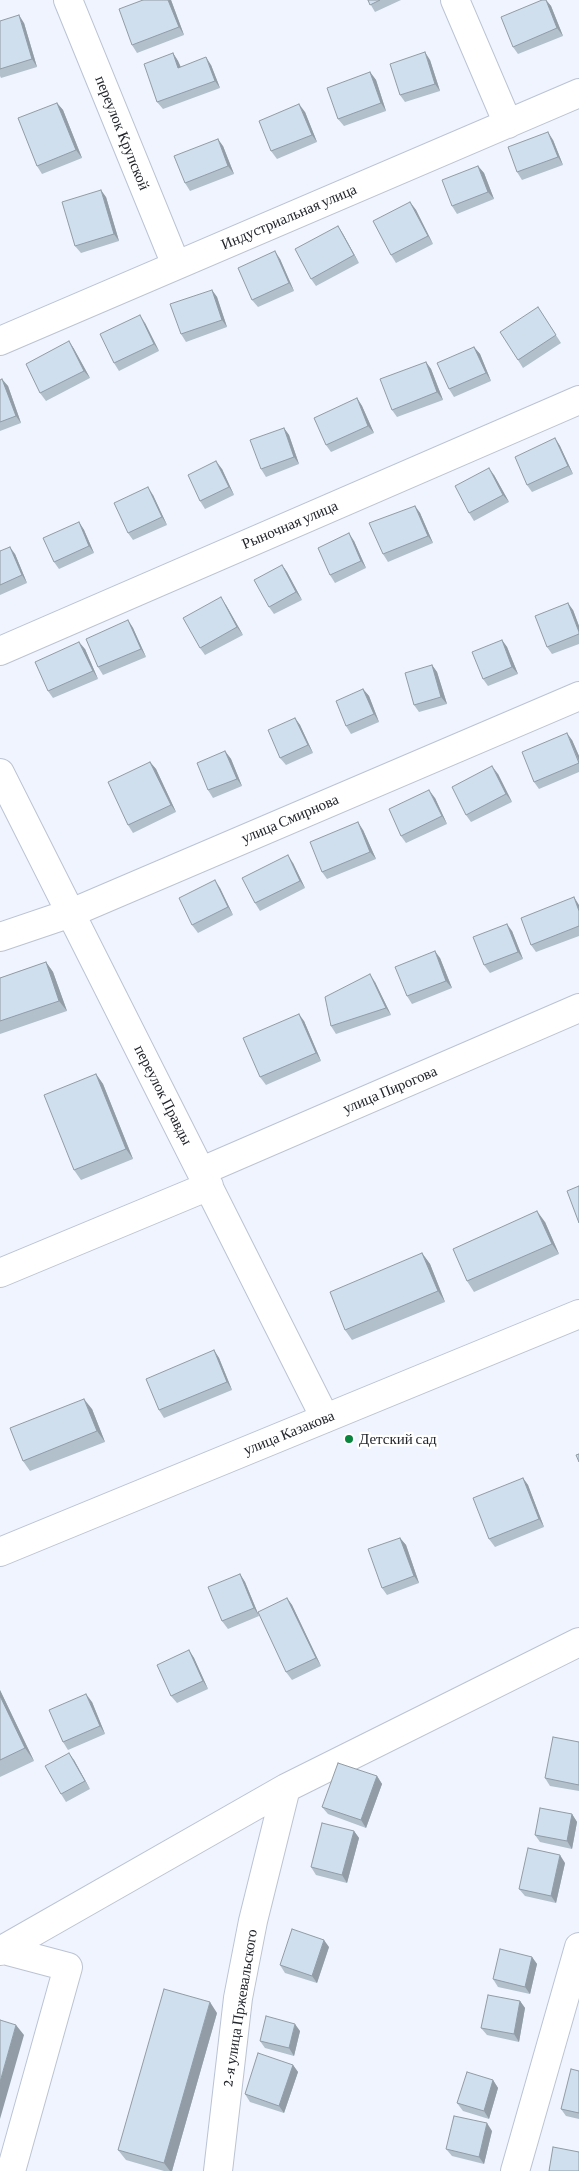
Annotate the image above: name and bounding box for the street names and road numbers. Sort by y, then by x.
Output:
street label: переулок Крупской [91,73,153,193]
street label: Индустриальная улица [219,180,359,254]
street label: Рыночная улица [239,497,341,553]
street label: улица Смирнова [239,790,341,848]
street label: переулок Правды [130,1042,196,1148]
street label: улица Пирогова [340,1062,440,1118]
street label: улица Казакова [241,1407,337,1459]
street label: 2-я улица Пржевальского [219,1928,261,2088]

